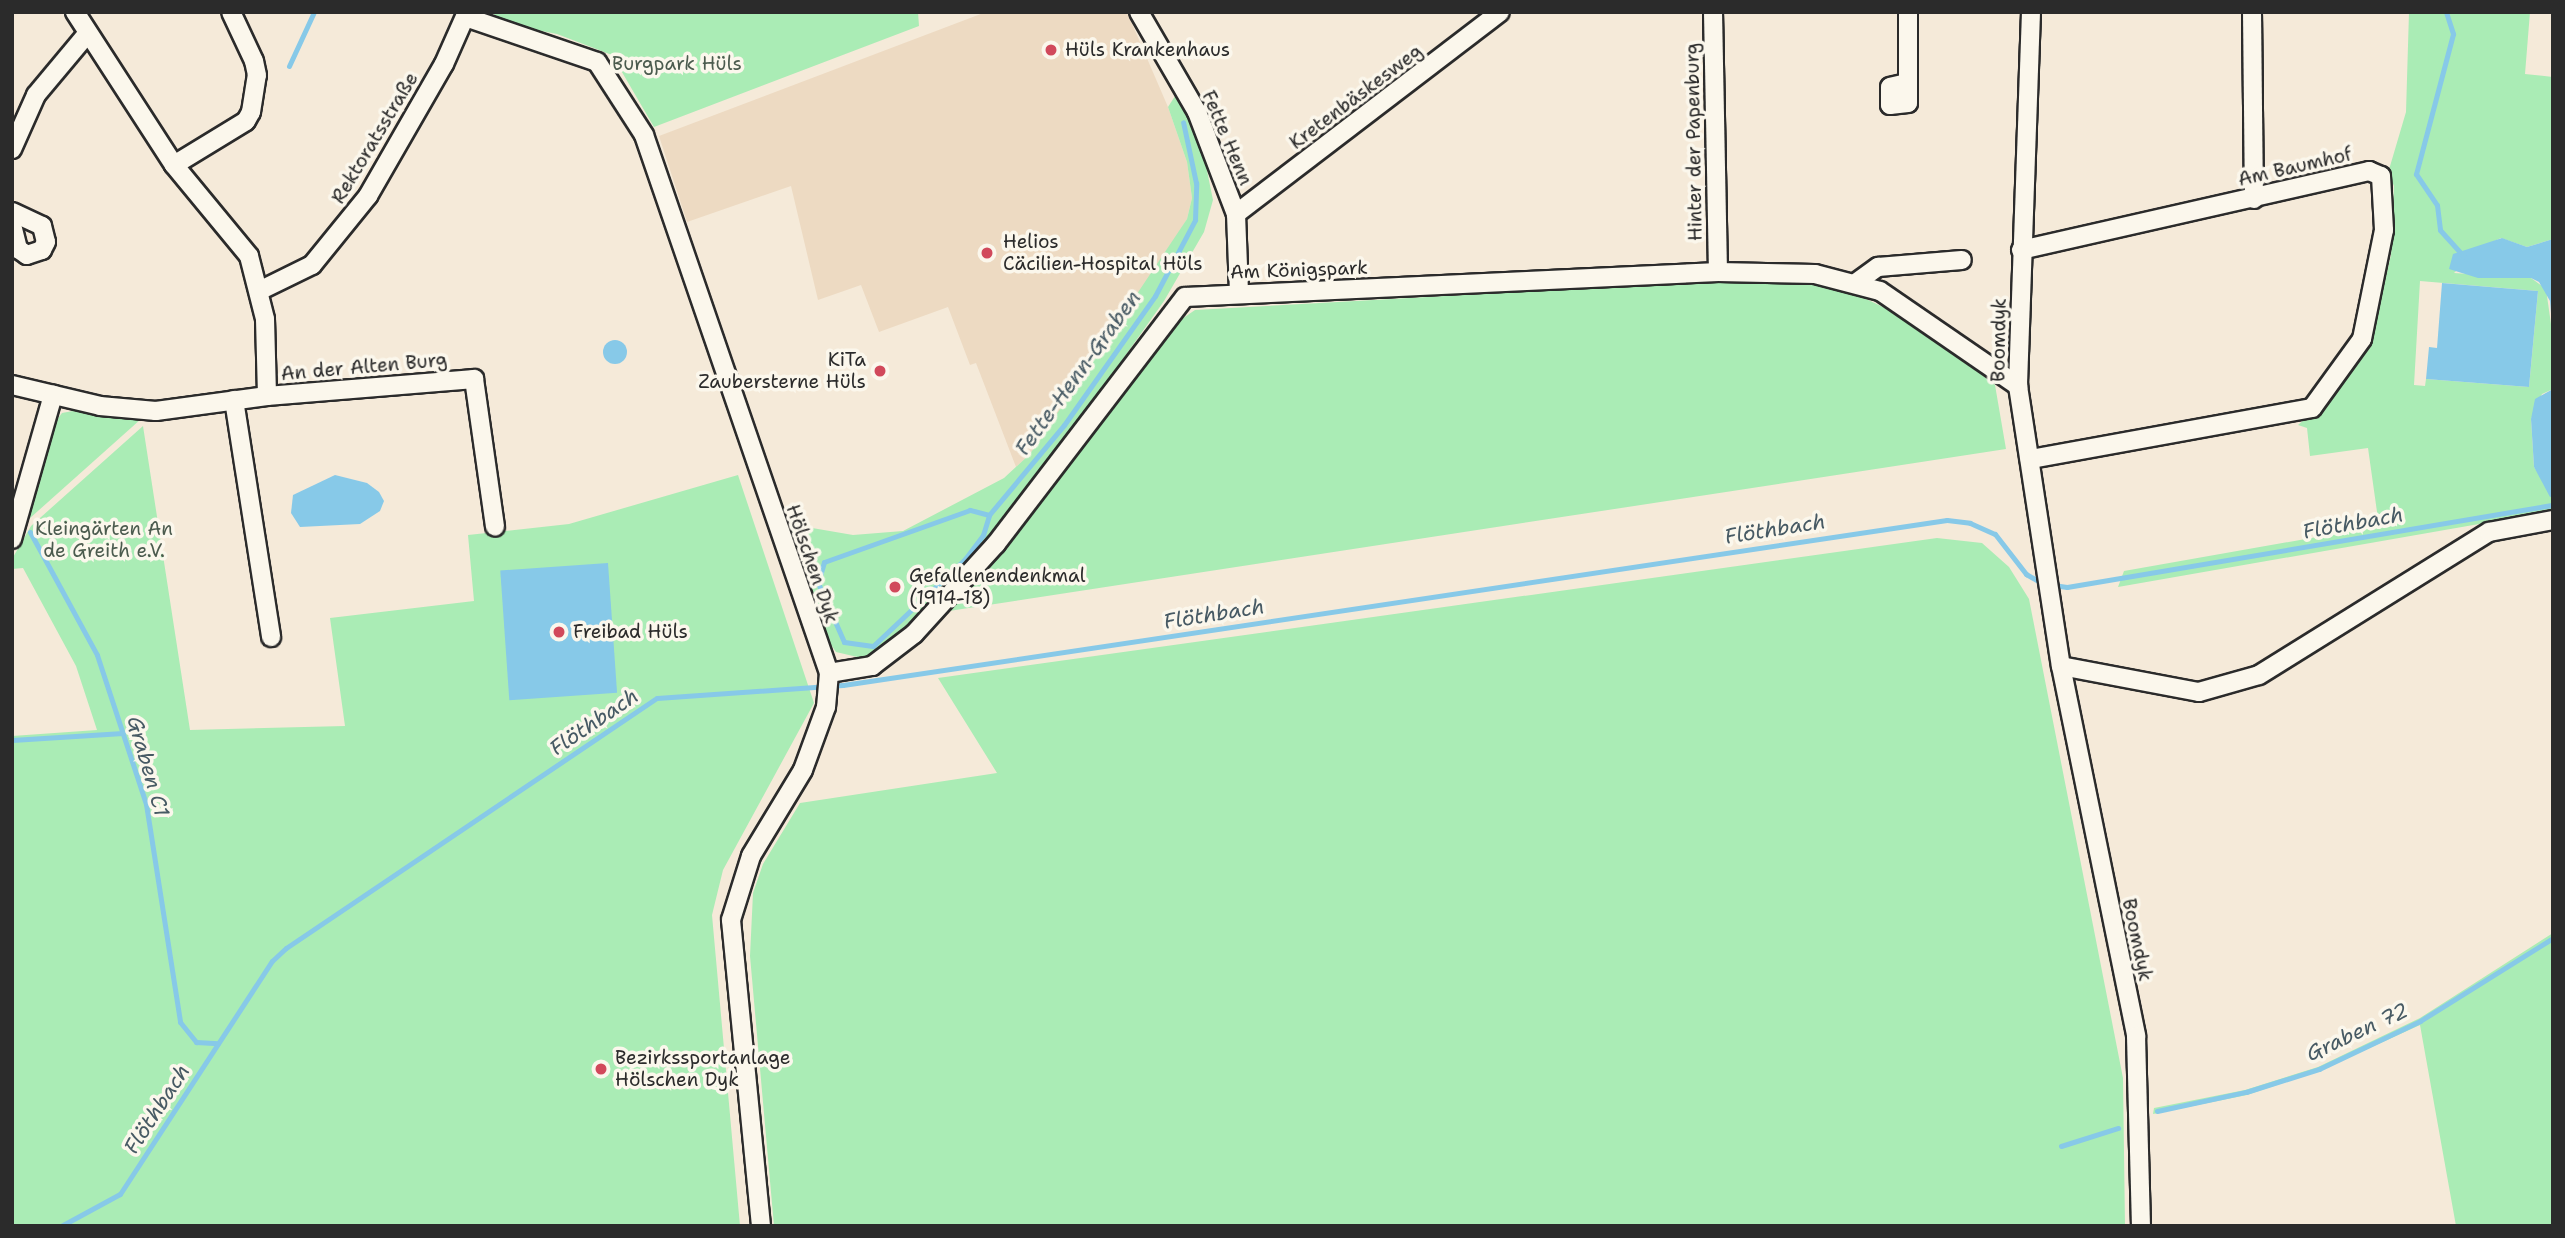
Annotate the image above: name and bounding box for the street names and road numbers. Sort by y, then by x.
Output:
street label: Kretenbäskesweg [1285,40,1427,154]
street label: Hinter der Papenburg [1681,43,1707,241]
street label: Rektoratsstraße [327,68,423,208]
street label: Fette Henn [1197,87,1257,189]
street label: Am Baumhof [2236,143,2354,191]
street label: Am Königspark [1230,256,1368,284]
street label: Boomdyk [1987,298,2011,382]
street label: An der Alten Burg [280,348,448,386]
street label: Hölschen Dyk [781,502,843,626]
street label: Boomdyk [2117,897,2157,983]

